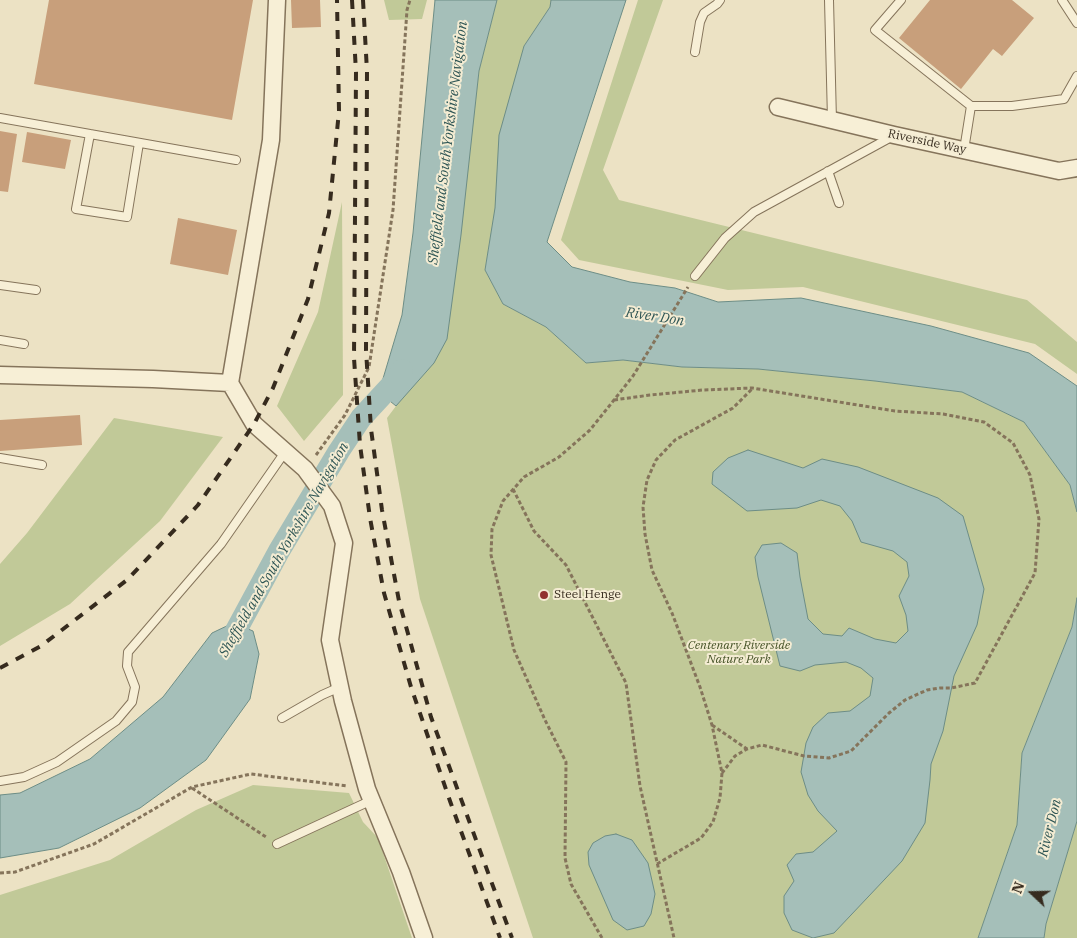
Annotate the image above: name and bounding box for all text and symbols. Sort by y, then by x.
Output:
water label: Sheffield and South Yorkshire Navigation [425,20,471,266]
street label: Riverside Way [886,127,968,157]
water label: River Don [625,304,685,330]
water label: Sheffield and South Yorkshire Navigation [215,440,353,660]
place label: Steel Henge [554,588,621,602]
marker: Steel Henge [538,589,550,601]
park label: Centenary Riverside Nature Park [688,639,790,667]
water label: River Don [1035,797,1065,859]
north arrow [1007,868,1057,918]
text: N [1008,879,1028,896]

